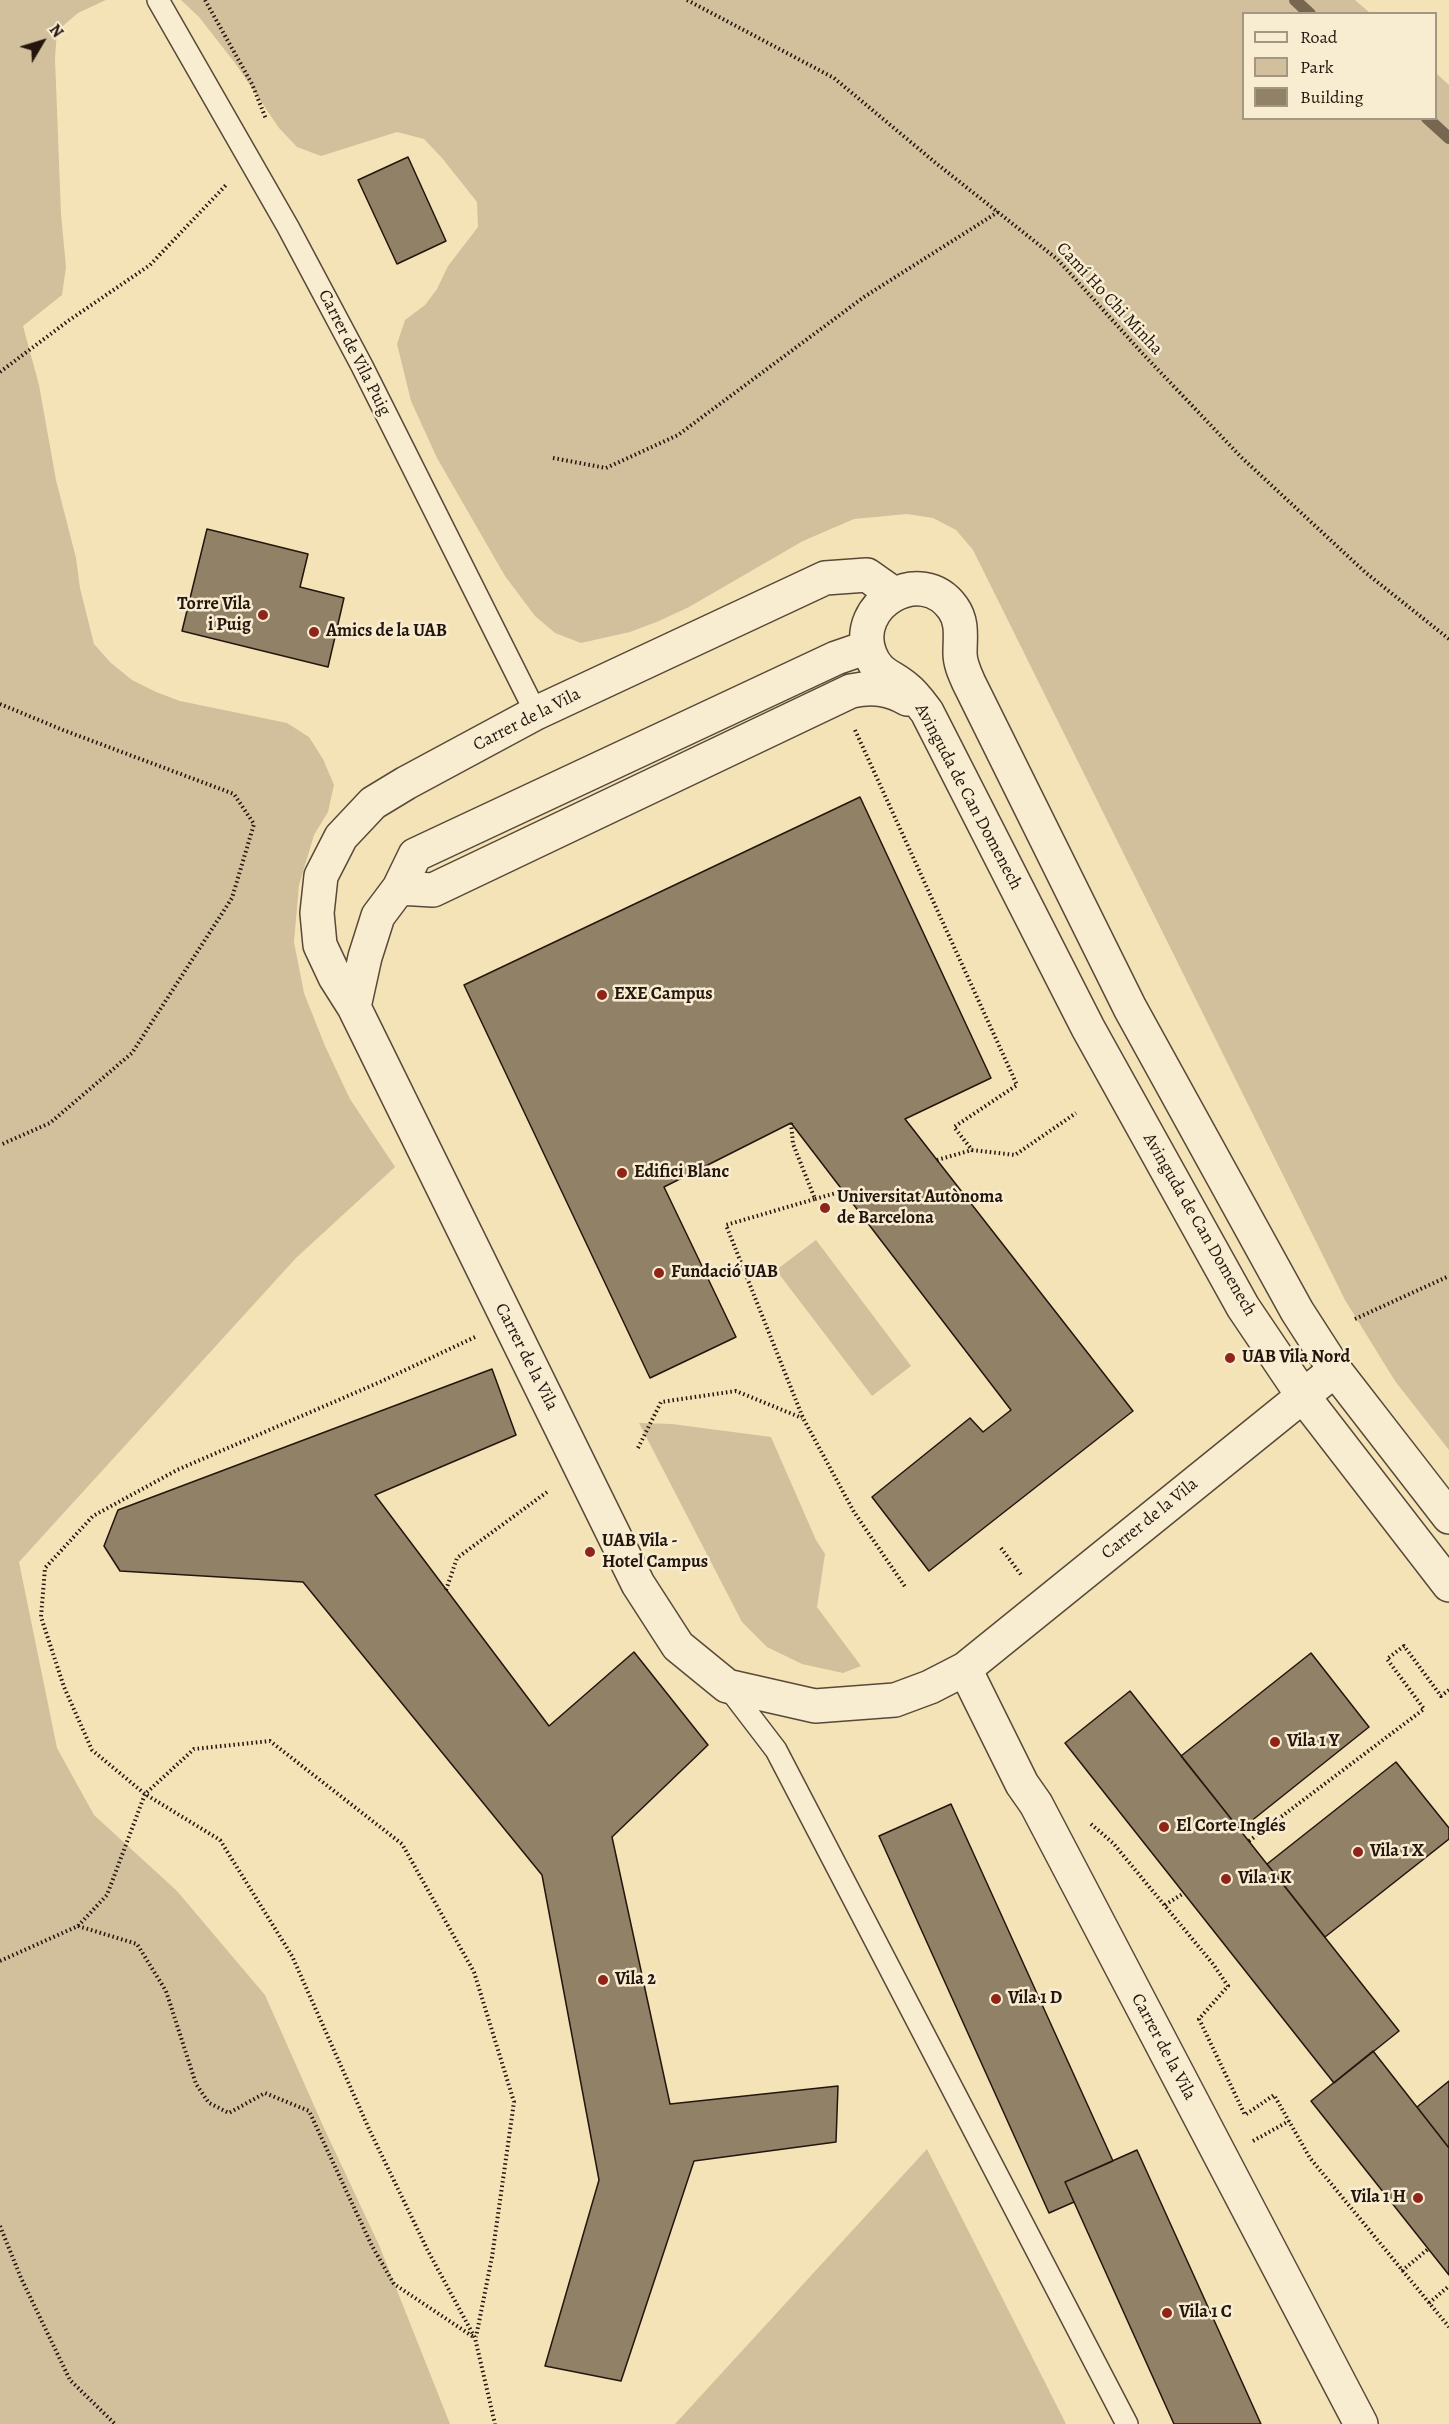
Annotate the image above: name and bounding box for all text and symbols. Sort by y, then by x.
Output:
north arrow [12,12,72,72]
legend [1242,12,1437,120]
text: N [44,20,68,42]
text: Road [1300,25,1337,49]
text: Park [1300,55,1334,79]
text: Building [1300,85,1364,109]
street label: Camí Ho Chi Minha [1051,238,1167,360]
street label: Carrer de Vila Puig [313,286,395,420]
place label: Torre Vila i Puig [177,594,251,636]
marker: Torre Vila i Puig [256,608,270,622]
place label: Amics de la UAB [326,621,447,643]
marker: Amics de la UAB [307,625,321,639]
street label: Carrer de la Vila [470,684,584,756]
street label: Avinguda de Can Domenech [910,700,1026,894]
place label: EXE Campus [614,984,713,1006]
marker: EXE Campus [595,988,609,1002]
street label: Avinguda de Can Domenech [1138,1130,1260,1320]
place label: Edifici Blanc [634,1162,729,1184]
marker: Edifici Blanc [615,1166,629,1180]
place label: Universitat Autònoma de Barcelona [837,1187,1003,1230]
marker: Universitat Autònoma de Barcelona [818,1201,832,1215]
place label: Fundació UAB [671,1262,778,1284]
marker: Fundació UAB [652,1266,666,1280]
street label: Carrer de la Vila [490,1300,562,1414]
place label: UAB Vila Nord [1242,1347,1350,1369]
marker: UAB Vila Nord [1223,1351,1237,1365]
street label: Carrer de la Vila [1098,1474,1202,1564]
place label: UAB Vila - Hotel Campus [602,1531,708,1574]
marker: UAB Vila - Hotel Campus [583,1545,597,1559]
place label: Vila 1 Y [1287,1731,1339,1753]
marker: Vila 1 Y [1268,1735,1282,1749]
place label: El Corte Inglés [1176,1816,1286,1838]
marker: El Corte Inglés [1157,1820,1171,1834]
place label: Vila 1 X [1370,1841,1424,1863]
marker: Vila 1 X [1351,1845,1365,1859]
place label: Vila 1 K [1238,1868,1292,1890]
marker: Vila 1 K [1219,1872,1233,1886]
place label: Vila 2 [615,1969,656,1991]
marker: Vila 2 [596,1973,610,1987]
place label: Vila 1 D [1008,1988,1062,2010]
street label: Carrer de la Vila [1126,1990,1200,2104]
marker: Vila 1 D [989,1992,1003,2006]
place label: Vila 1 H [1351,2187,1406,2209]
marker: Vila 1 H [1411,2191,1425,2205]
place label: Vila 1 C [1179,2302,1232,2324]
marker: Vila 1 C [1160,2306,1174,2320]

